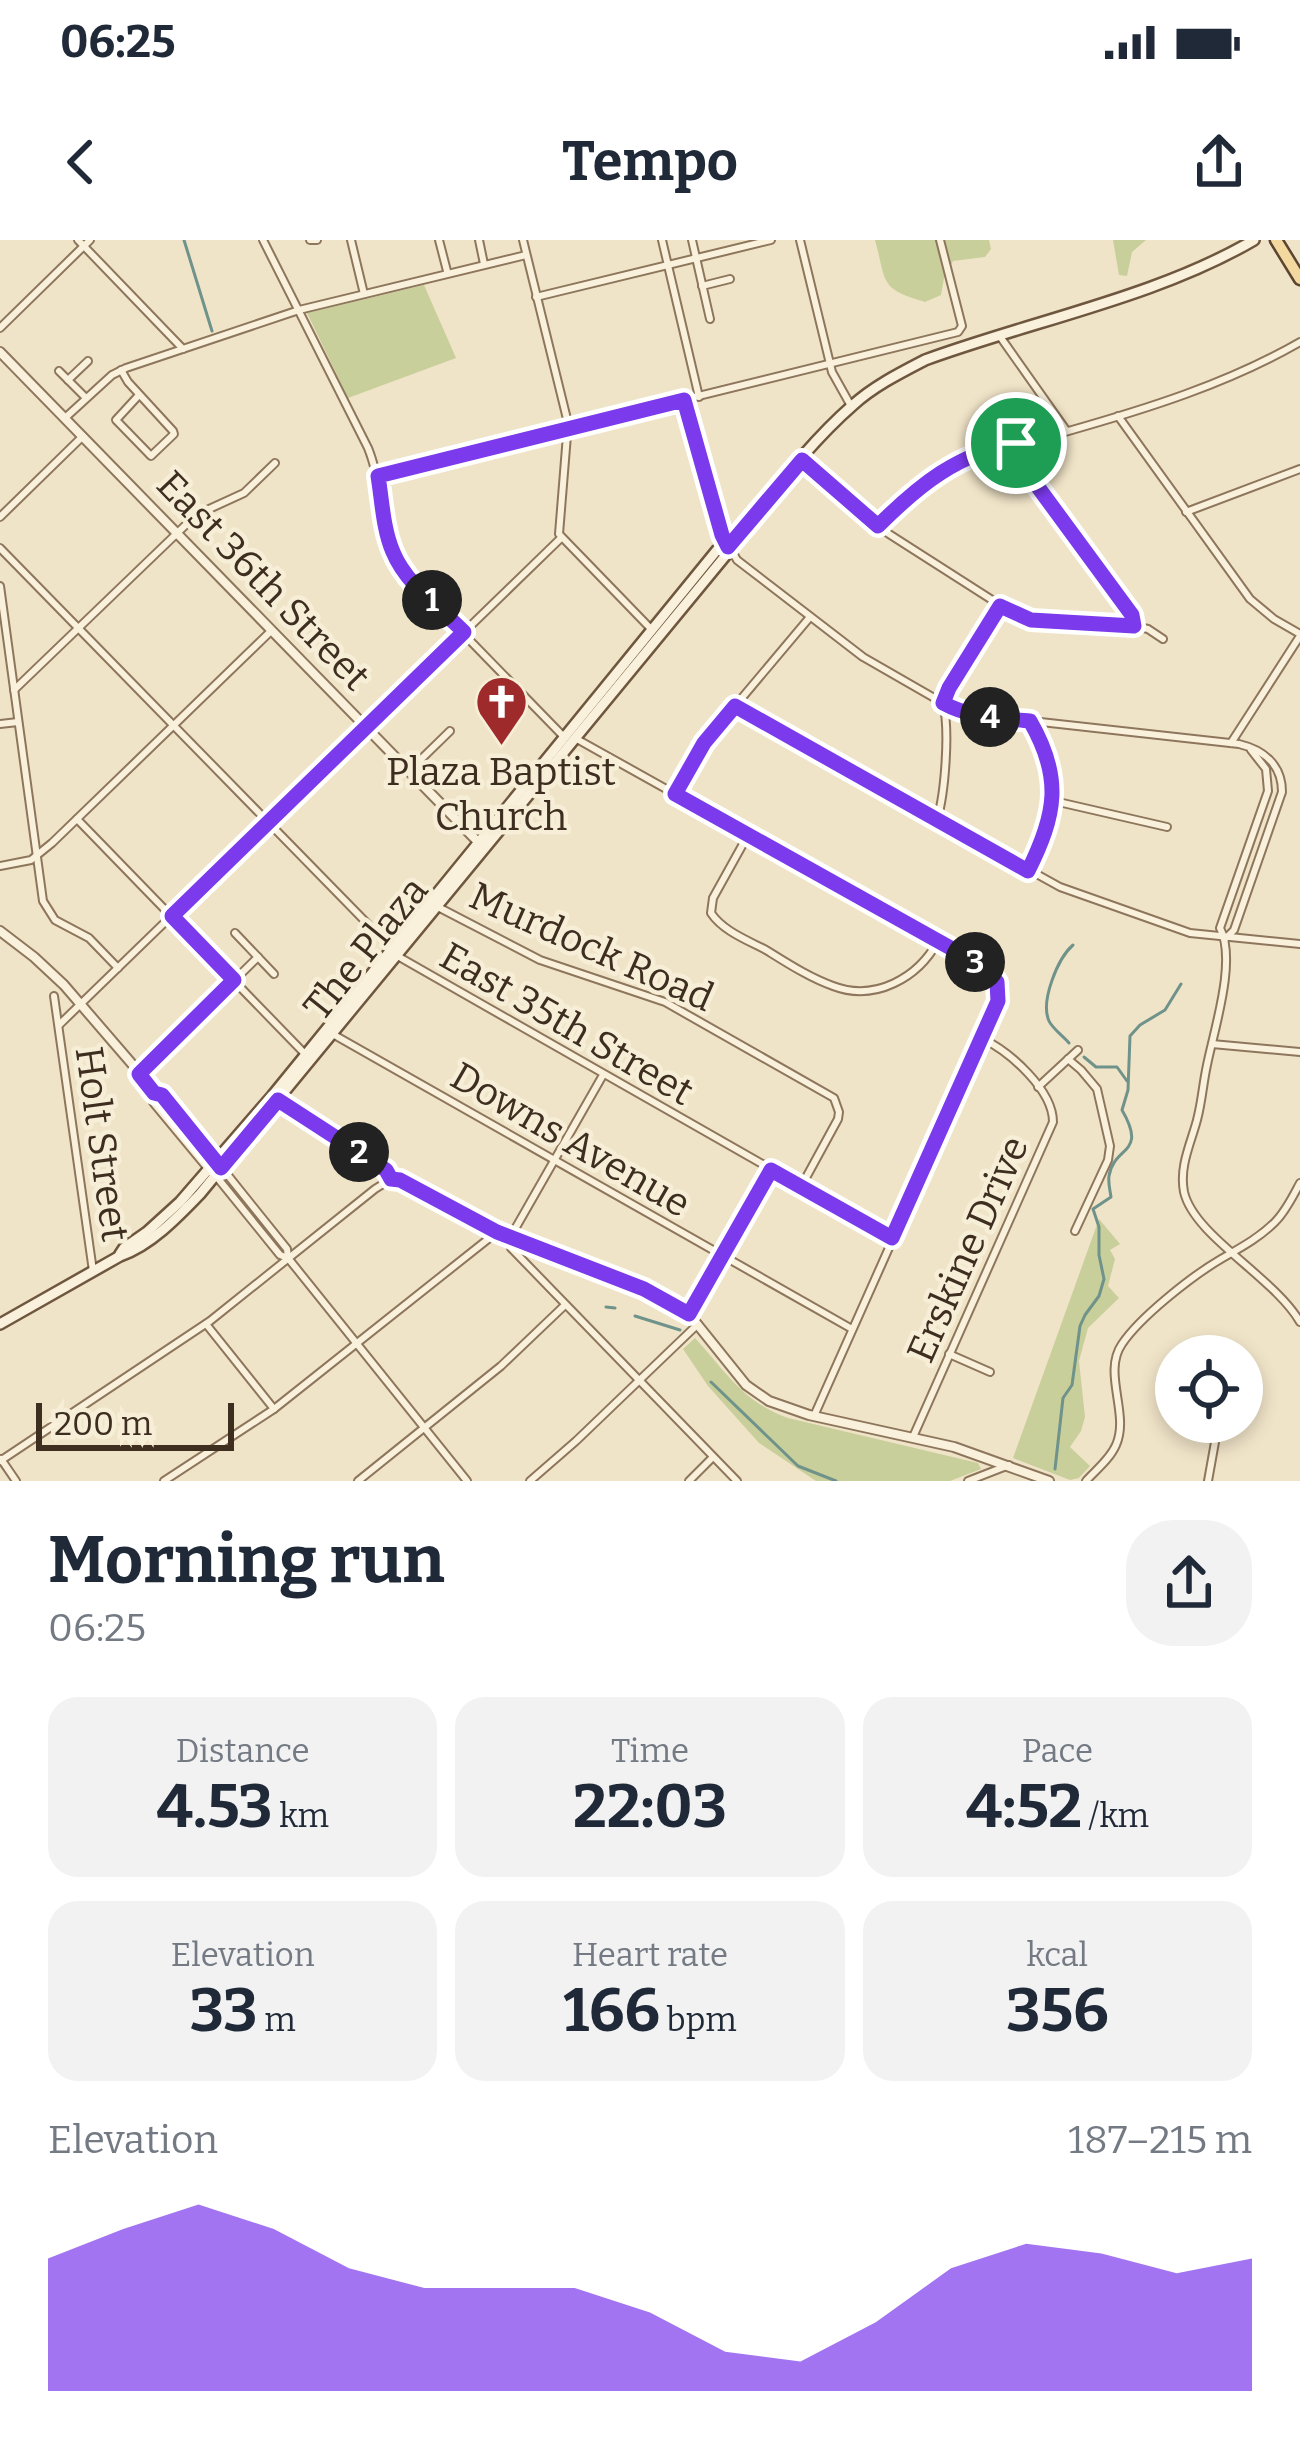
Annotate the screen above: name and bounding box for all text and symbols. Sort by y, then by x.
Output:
text: 06:25 [60,15,176,69]
icon: back [48,129,114,195]
icon: share [1186,129,1252,195]
text: Tempo [562,130,738,194]
pin [965,392,1067,494]
icon: arrive [983,410,1049,476]
street label: East 36th Street [147,462,379,700]
pin: 1 [402,570,462,630]
text: 1 [425,580,439,620]
church icon: Plaza Baptist Church [473,673,529,747]
pin: 4 [960,687,1020,747]
text: 4 [980,697,1000,737]
place label: Plaza Baptist Church [386,749,616,840]
street label: The Plaza [294,868,437,1029]
street label: Murdock Road [463,873,720,1021]
pin: 3 [945,932,1005,992]
street label: East 35th Street [432,933,701,1115]
text: 3 [965,942,985,982]
street label: Holt Street [66,1044,138,1244]
street label: Downs Avenue [443,1053,698,1227]
pin: 2 [329,1122,389,1182]
street label: Erskine Drive [898,1129,1038,1369]
text: 2 [350,1132,368,1172]
map controls [1155,1335,1263,1443]
button: locate [1155,1335,1263,1443]
scale bar [36,1397,234,1450]
text: 200 m [54,1404,152,1444]
text: Morning run [48,1520,445,1599]
button: share [1126,1520,1252,1646]
text: 06:25 [48,1605,146,1651]
text: Distance [176,1731,310,1771]
text: Time [611,1731,689,1771]
text: Pace [1022,1731,1093,1771]
text: 4.53 [156,1771,273,1843]
text: 22:03 [573,1771,727,1843]
text: 4:52 [966,1771,1082,1843]
text: km [273,1796,329,1836]
text: /km [1082,1796,1149,1836]
text: Elevation [171,1935,315,1975]
text: Heart rate [572,1935,728,1975]
text: kcal [1027,1935,1088,1975]
text: 33 [190,1975,258,2047]
text: 166 [563,1975,660,2047]
text: 356 [1006,1975,1109,2047]
text: m [258,2000,296,2040]
text: bpm [660,2000,737,2040]
text: Elevation [48,2117,218,2163]
text: 187–215 m [1068,2117,1252,2163]

